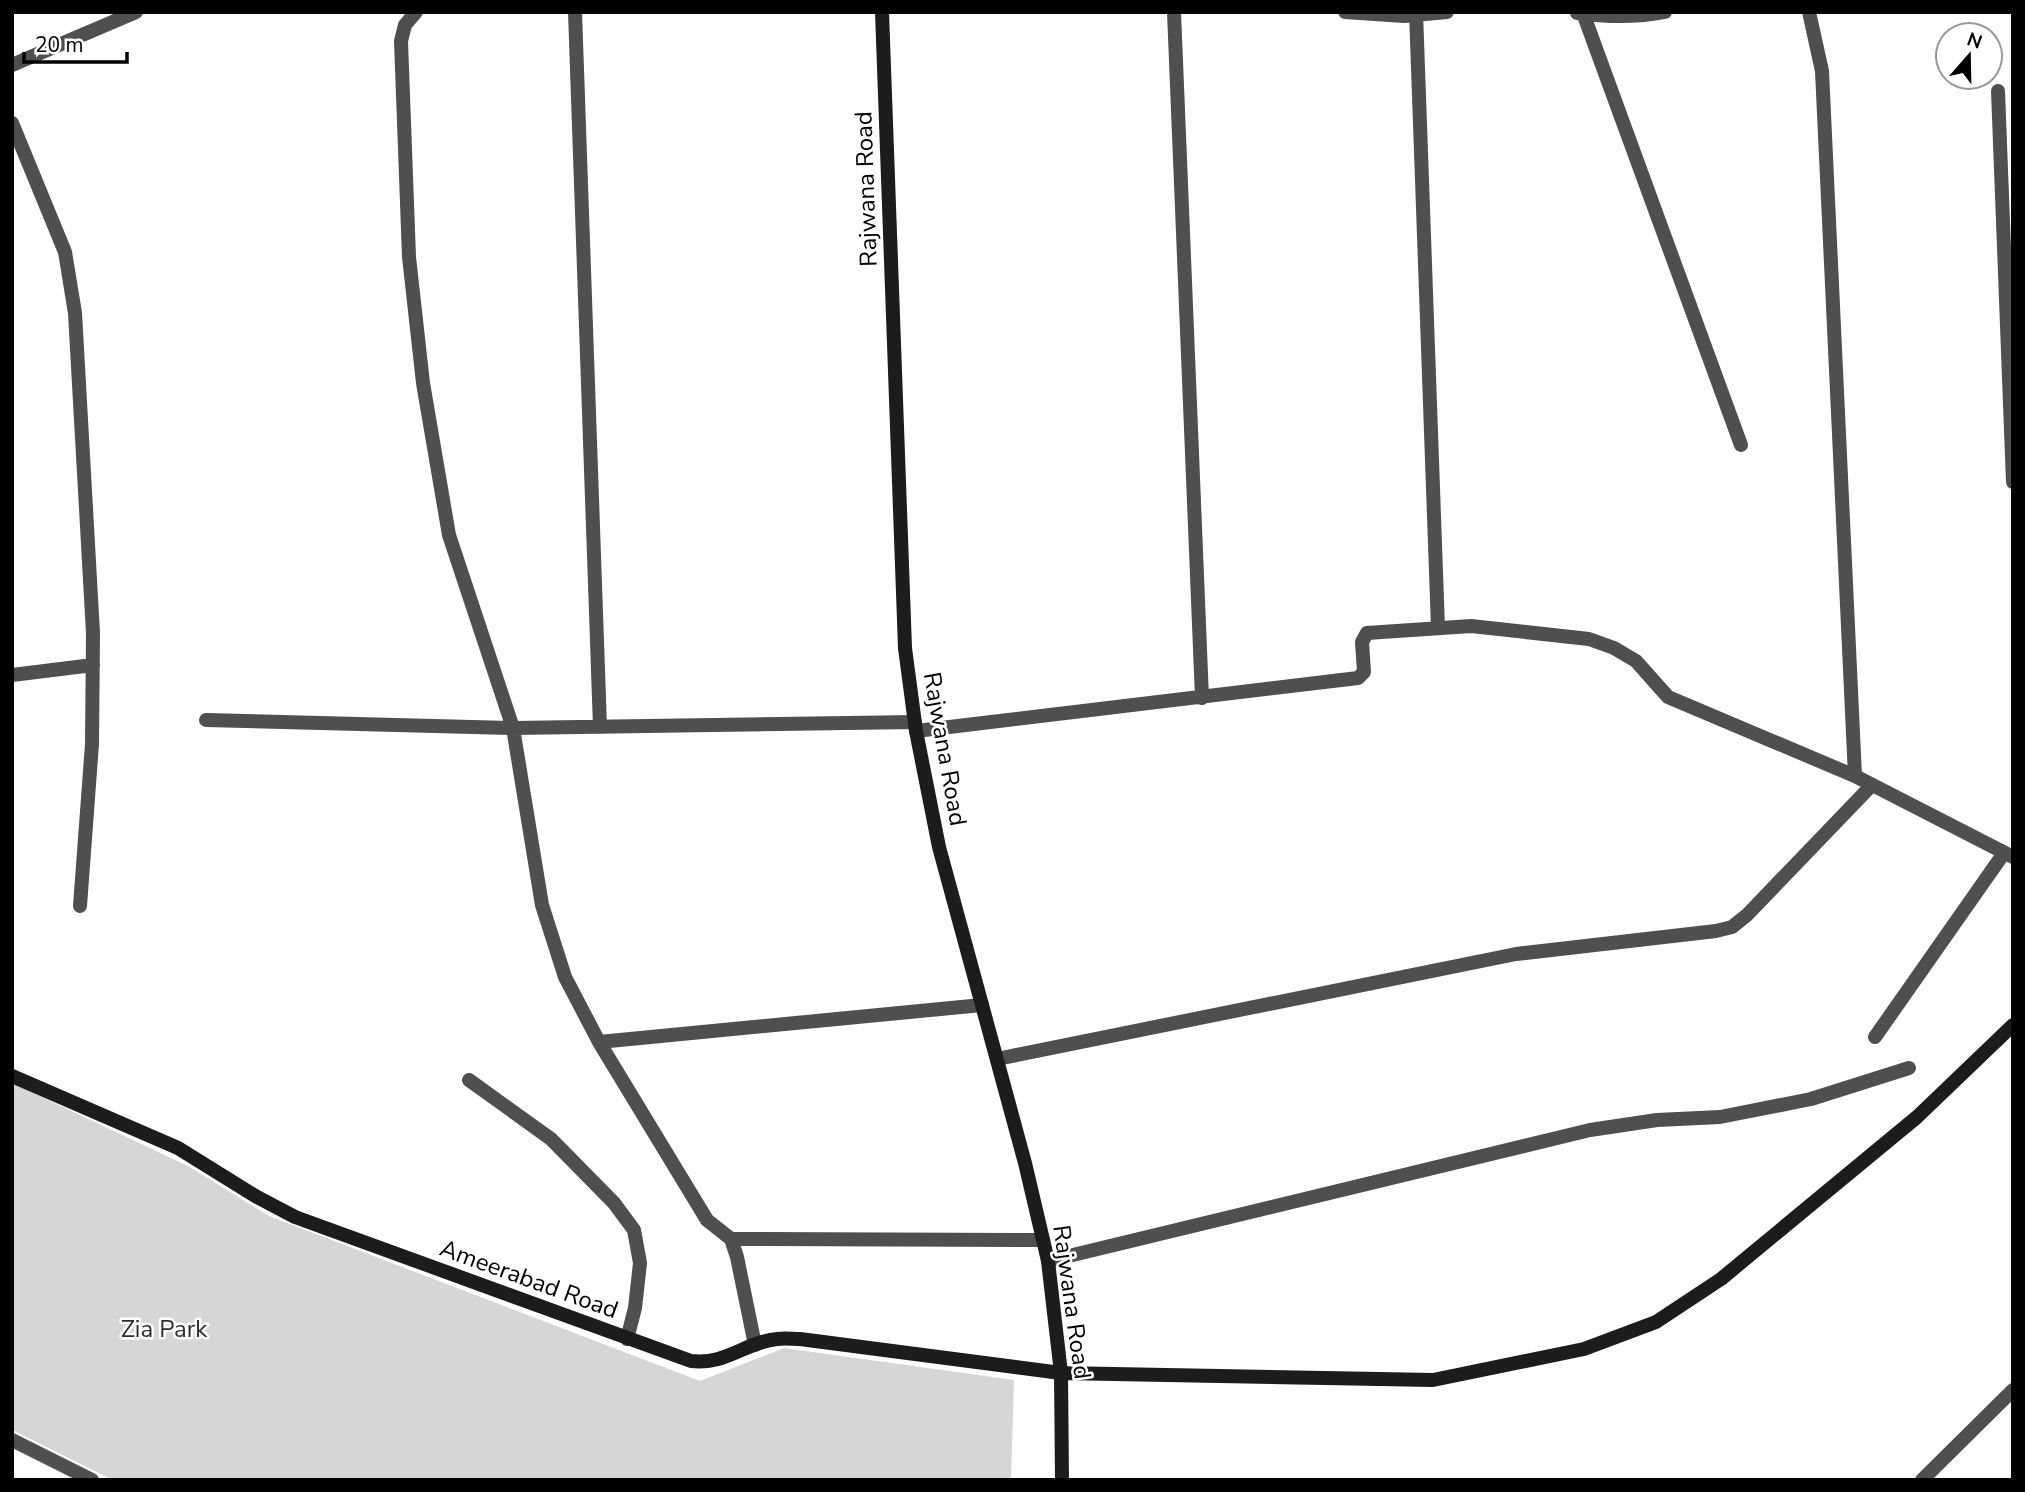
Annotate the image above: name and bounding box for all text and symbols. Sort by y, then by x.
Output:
scale bar [24,21,128,65]
north arrow [1934,21,2004,91]
text: N [1963,26,1986,56]
text: 20 m [35,31,84,59]
street label: Rajwana Road [847,111,885,267]
street label: Rajwana Road [916,670,974,828]
street label: Rajwana Road [1045,1223,1099,1381]
street label: Ameerabad Road [435,1232,623,1326]
park label: Zia Park [121,1313,208,1345]

